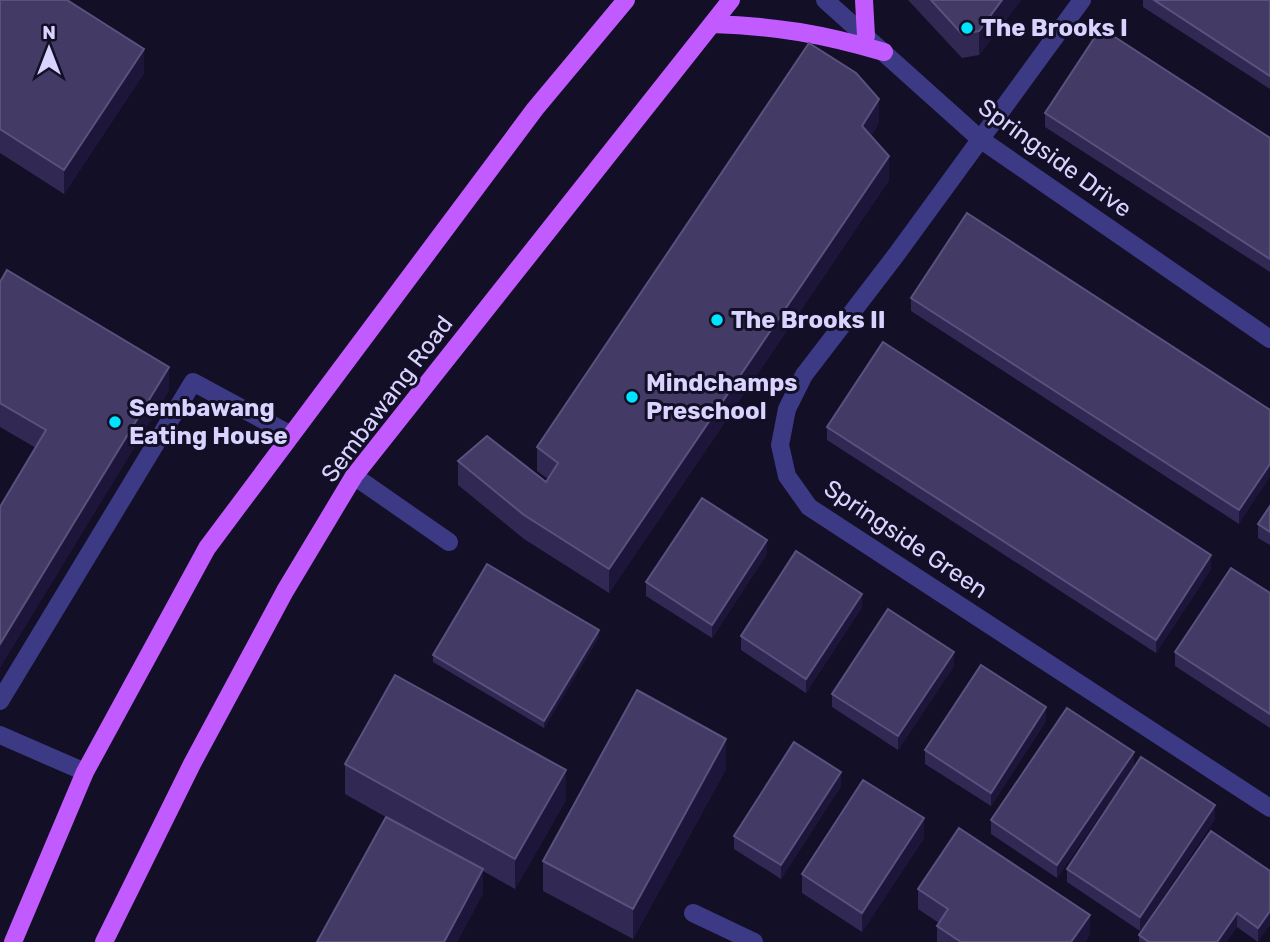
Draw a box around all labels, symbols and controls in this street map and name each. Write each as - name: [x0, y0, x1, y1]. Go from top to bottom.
- north arrow: [14, 14, 84, 84]
- place label: The Brooks I: [981, 14, 1128, 42]
- marker: The Brooks I: [959, 20, 975, 36]
- text: N: [42, 21, 56, 44]
- street label: Springside Drive: [973, 93, 1137, 223]
- place label: The Brooks II: [731, 306, 885, 334]
- street label: Sembawang Road: [315, 310, 459, 488]
- marker: The Brooks II: [709, 312, 725, 328]
- place label: Mindchamps Preschool: [646, 369, 798, 425]
- marker: Mindchamps Preschool: [624, 389, 640, 405]
- place label: Sembawang Eating House: [129, 394, 288, 450]
- marker: Sembawang Eating House: [107, 414, 123, 430]
- street label: Springside Green: [819, 474, 993, 604]

